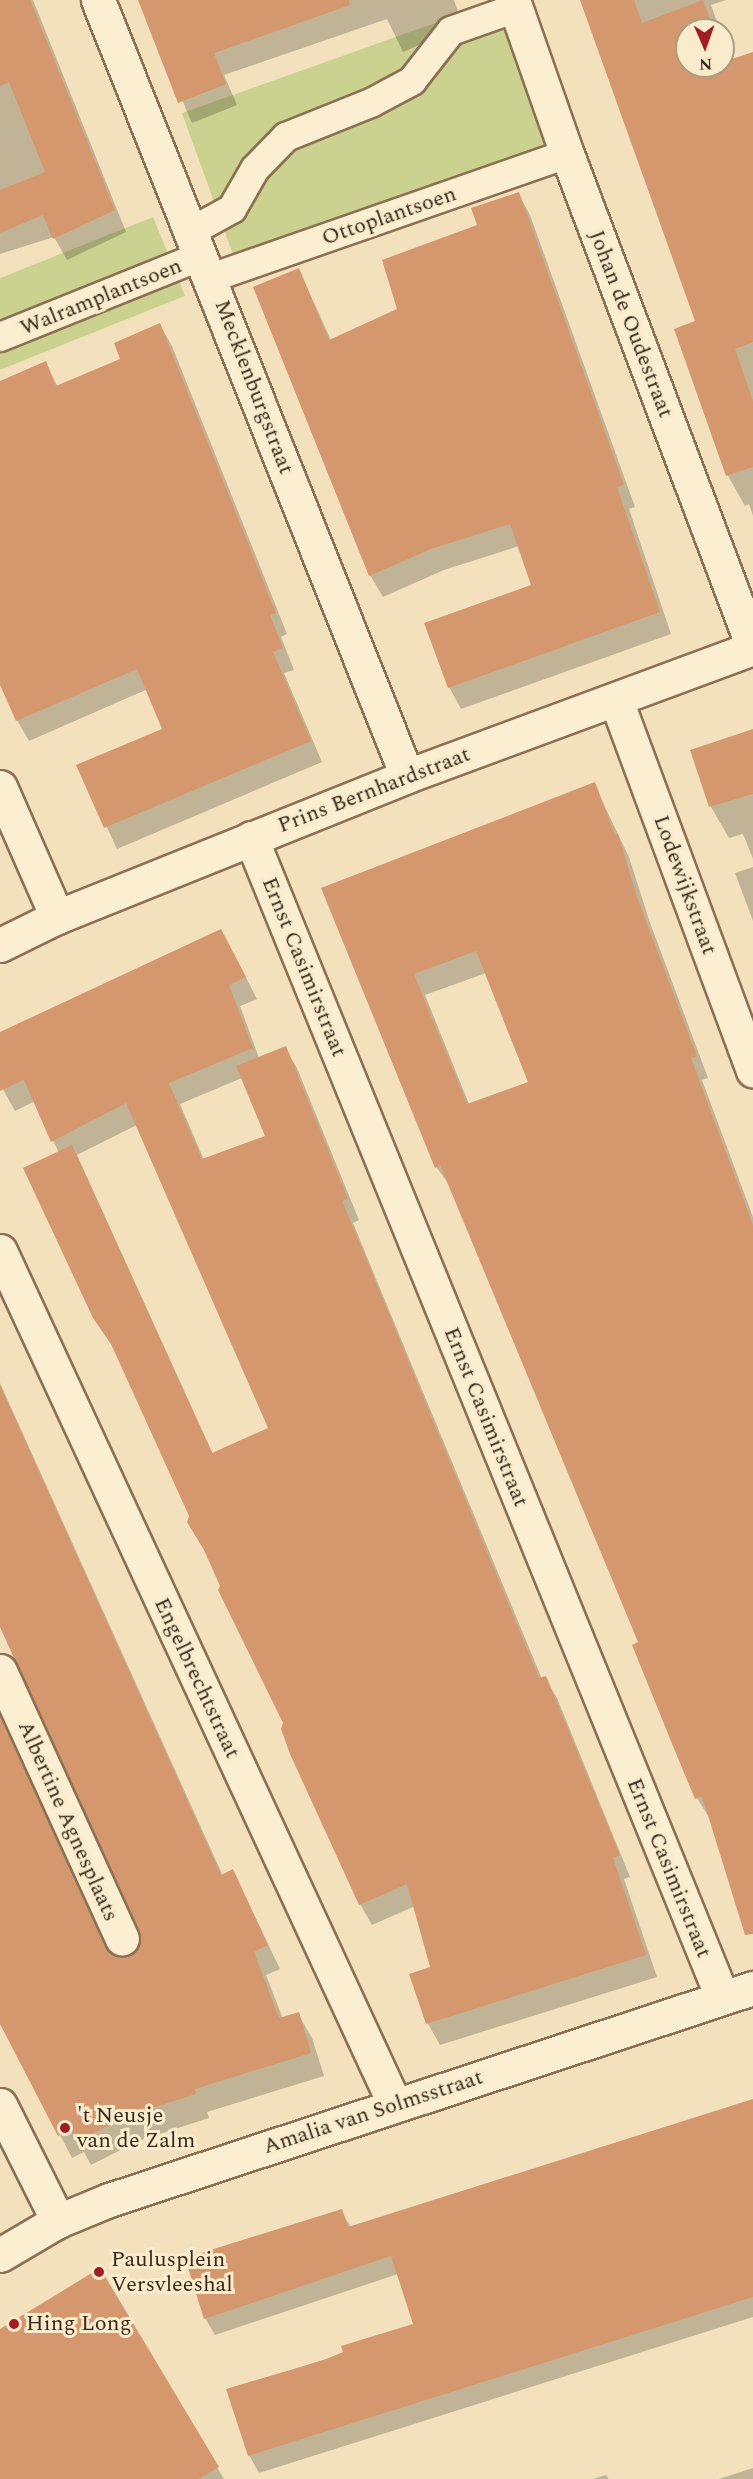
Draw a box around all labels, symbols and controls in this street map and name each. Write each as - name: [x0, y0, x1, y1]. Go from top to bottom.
- north arrow: [675, 18, 735, 78]
- text: N: [699, 52, 713, 76]
- street label: Ottoplantsoen: [318, 181, 460, 251]
- street label: Johan de Oudestraat: [583, 226, 679, 422]
- street label: Walramplantsoen: [16, 253, 186, 341]
- street label: Mecklenburgstraat: [209, 296, 299, 478]
- street label: Prins Bernhardstraat: [274, 741, 474, 839]
- street label: Lodewijkstraat: [648, 812, 722, 958]
- street label: Ernst Casimirstraat: [256, 873, 352, 1061]
- street label: Ernst Casimirstraat: [438, 1323, 534, 1511]
- street label: Engelbrechtstraat: [148, 1593, 246, 1763]
- street label: Albertine Agnesplaats: [12, 1717, 124, 1925]
- street label: Ernst Casimirstraat: [621, 1774, 717, 1962]
- street label: Amalia van Solmsstraat: [260, 2064, 486, 2160]
- place label: 't Neusje van de Zalm: [77, 2102, 195, 2154]
- marker: 't Neusje van de Zalm: [58, 2121, 72, 2135]
- place label: Paulusplein Versvleeshal: [111, 2246, 233, 2298]
- marker: Paulusplein Versvleeshal: [92, 2265, 106, 2279]
- place label: Hing Long: [26, 2311, 131, 2337]
- marker: Hing Long: [7, 2317, 21, 2331]

